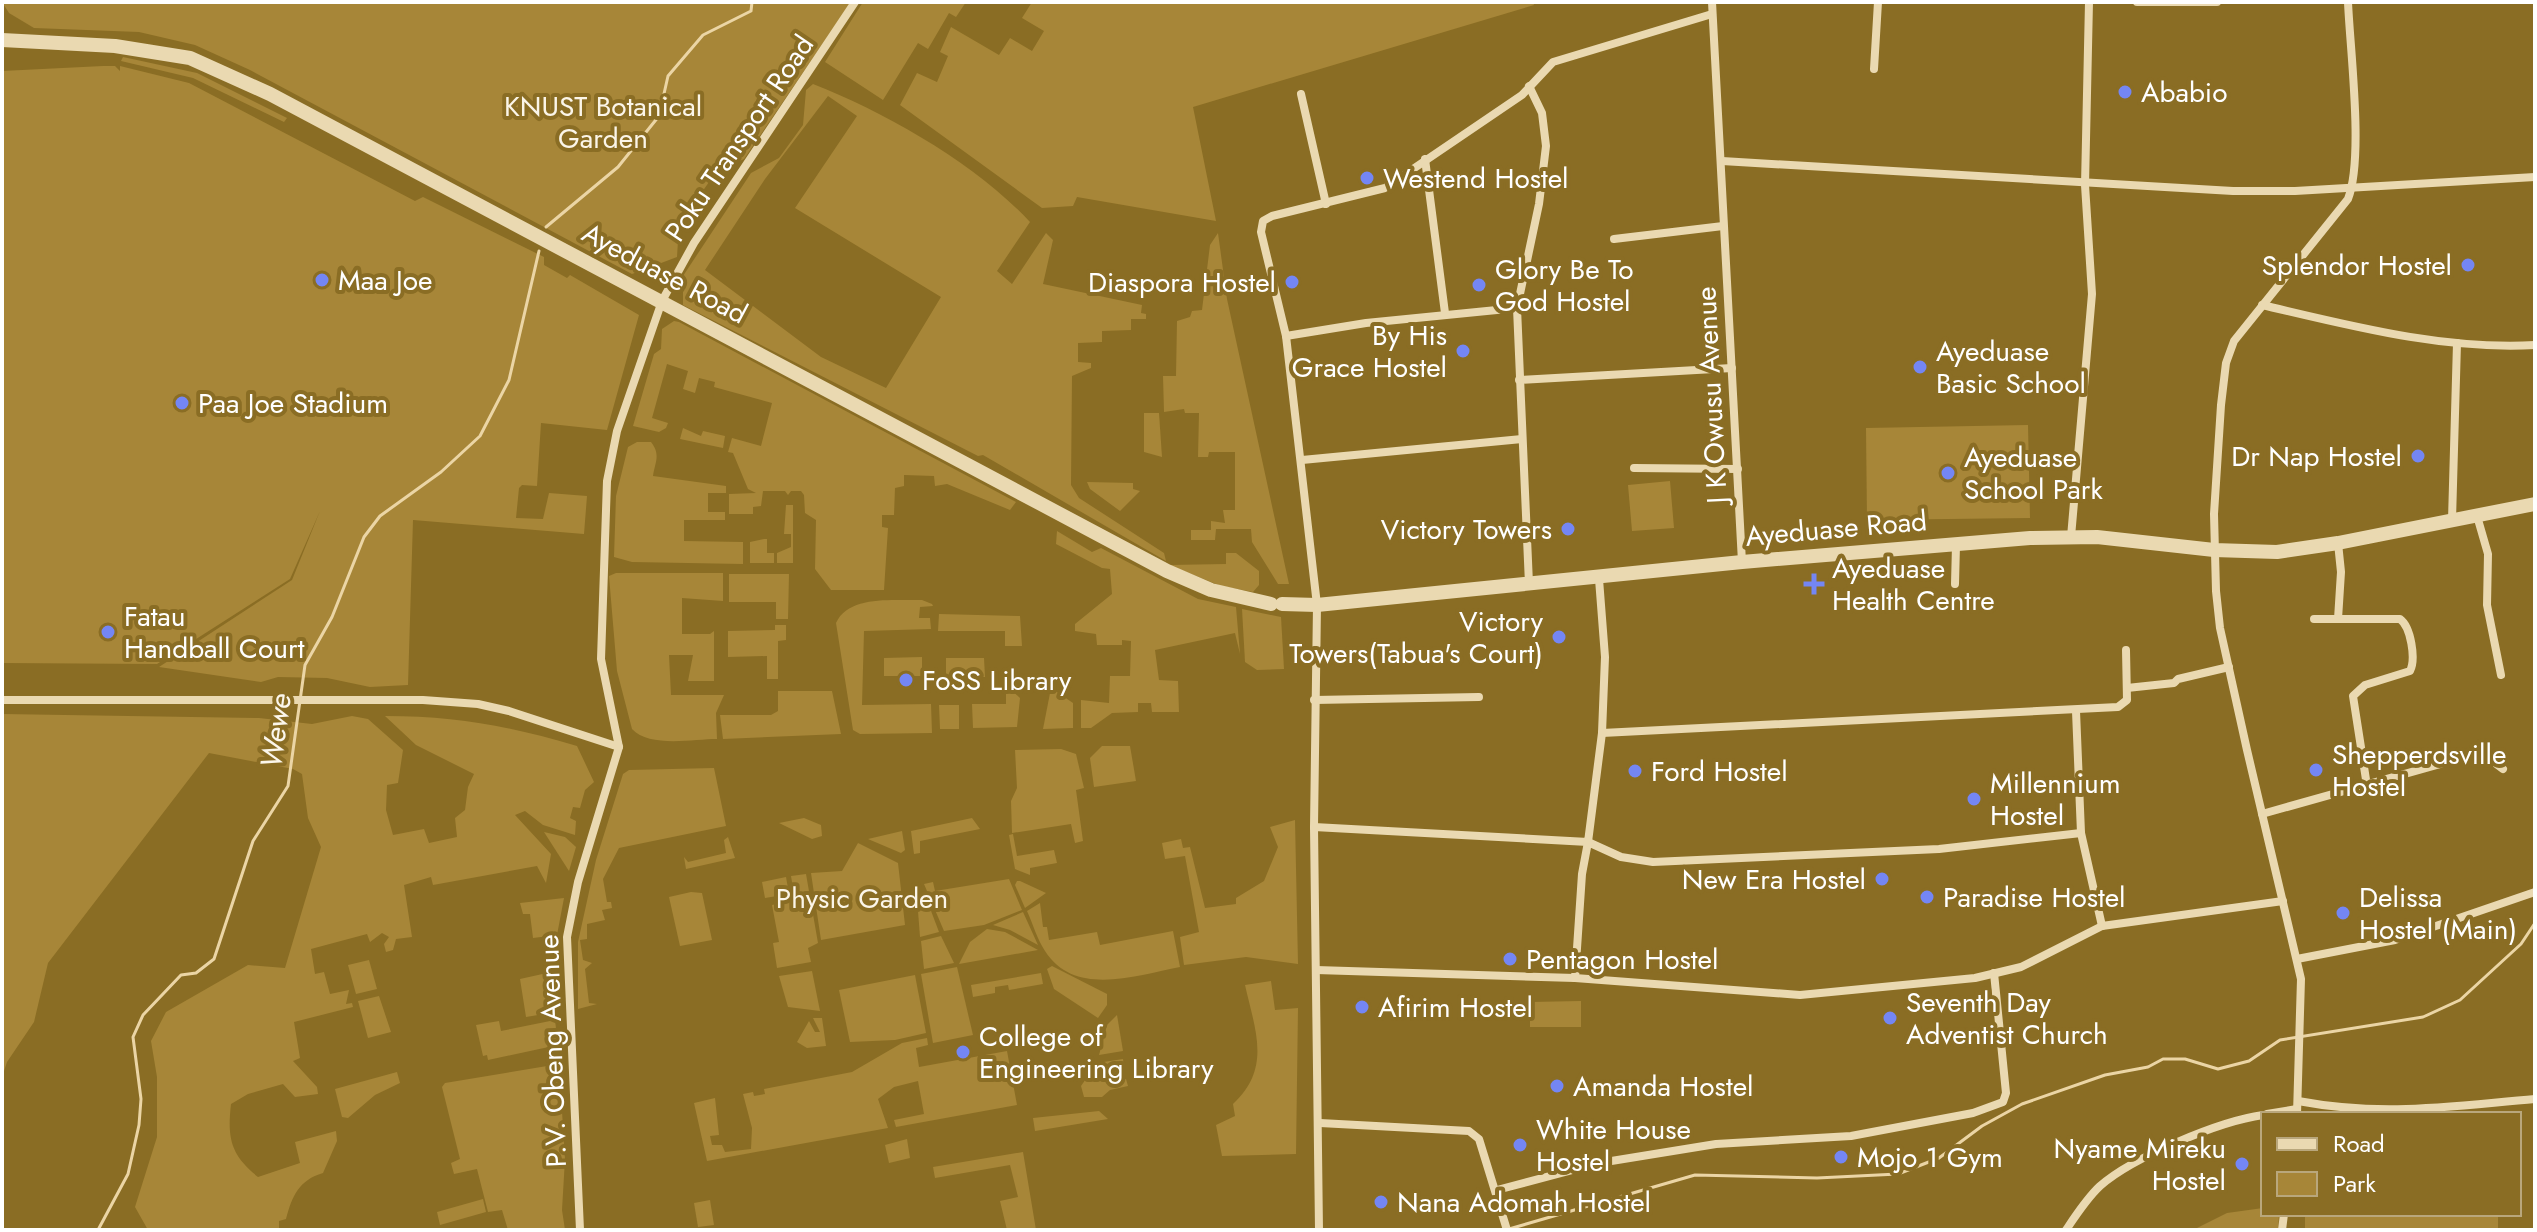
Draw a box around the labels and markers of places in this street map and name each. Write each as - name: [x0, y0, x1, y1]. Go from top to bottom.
- place label: Ababio: [2141, 72, 2227, 113]
- marker: Ababio: [2116, 83, 2134, 101]
- place label: Westend Hostel: [1383, 158, 1569, 199]
- marker: Westend Hostel: [1358, 169, 1376, 187]
- place label: Splendor Hostel: [2262, 245, 2452, 286]
- place label: Glory Be To God Hostel: [1495, 249, 1634, 322]
- marker: Splendor Hostel: [2459, 256, 2477, 274]
- place label: Maa Joe: [338, 260, 432, 301]
- place label: Diaspora Hostel: [1088, 262, 1276, 303]
- marker: Maa Joe: [313, 271, 331, 289]
- marker: Diaspora Hostel: [1283, 273, 1301, 291]
- marker: Glory Be To God Hostel: [1470, 276, 1488, 294]
- place label: By His Grace Hostel: [1292, 315, 1447, 388]
- place label: Ayeduase Basic School: [1936, 331, 2086, 404]
- marker: By His Grace Hostel: [1454, 342, 1472, 360]
- marker: Ayeduase Basic School: [1911, 358, 1929, 376]
- place label: Paa Joe Stadium: [198, 383, 388, 424]
- marker: Paa Joe Stadium: [173, 394, 191, 412]
- place label: Dr Nap Hostel: [2231, 436, 2402, 477]
- place label: Ayeduase School Park: [1964, 437, 2103, 510]
- marker: Dr Nap Hostel: [2409, 447, 2427, 465]
- marker: Ayeduase School Park: [1939, 464, 1957, 482]
- place label: Victory Towers: [1381, 509, 1552, 550]
- marker: Victory Towers: [1559, 520, 1577, 538]
- place label: Ayeduase Health Centre: [1832, 548, 1995, 621]
- marker: Ayeduase Health Centre: [1803, 573, 1825, 595]
- place label: Fatau Handball Court: [124, 596, 305, 669]
- place label: Victory Towers(Tabua's Court): [1289, 601, 1544, 674]
- marker: Fatau Handball Court: [99, 623, 117, 641]
- marker: Victory Towers(Tabua's Court): [1550, 628, 1568, 646]
- place label: FoSS Library: [922, 660, 1072, 701]
- marker: FoSS Library: [897, 671, 915, 689]
- place label: Shepperdsville Hostel: [2332, 734, 2506, 807]
- place label: Ford Hostel: [1651, 751, 1788, 792]
- marker: Shepperdsville Hostel: [2307, 761, 2325, 779]
- marker: Ford Hostel: [1626, 762, 1644, 780]
- place label: Millennium Hostel: [1990, 763, 2120, 836]
- marker: Millennium Hostel: [1965, 790, 1983, 808]
- place label: New Era Hostel: [1682, 859, 1866, 900]
- marker: New Era Hostel: [1873, 870, 1891, 888]
- place label: Paradise Hostel: [1943, 877, 2126, 918]
- place label: Delissa Hostel (Main): [2359, 877, 2517, 950]
- marker: Paradise Hostel: [1918, 888, 1936, 906]
- marker: Delissa Hostel (Main): [2334, 904, 2352, 922]
- place label: Pentagon Hostel: [1526, 939, 1718, 980]
- marker: Pentagon Hostel: [1501, 950, 1519, 968]
- place label: Seventh Day Adventist Church: [1906, 982, 2108, 1055]
- place label: Afirim Hostel: [1378, 987, 1533, 1028]
- marker: Afirim Hostel: [1353, 998, 1371, 1016]
- marker: Seventh Day Adventist Church: [1881, 1009, 1899, 1027]
- place label: College of Engineering Library: [979, 1016, 1214, 1089]
- marker: College of Engineering Library: [954, 1043, 972, 1061]
- place label: Amanda Hostel: [1573, 1066, 1754, 1107]
- marker: Amanda Hostel: [1548, 1077, 1566, 1095]
- place label: White House Hostel: [1536, 1109, 1691, 1182]
- place label: Nyame Mireku Hostel: [2054, 1128, 2226, 1201]
- marker: White House Hostel: [1511, 1136, 1529, 1154]
- place label: Mojo 1 Gym: [1857, 1137, 2003, 1178]
- marker: Mojo 1 Gym: [1832, 1148, 1850, 1166]
- marker: Nyame Mireku Hostel: [2233, 1155, 2251, 1173]
- place label: Nana Adomah Hostel: [1397, 1182, 1651, 1223]
- marker: Nana Adomah Hostel: [1372, 1193, 1390, 1211]

